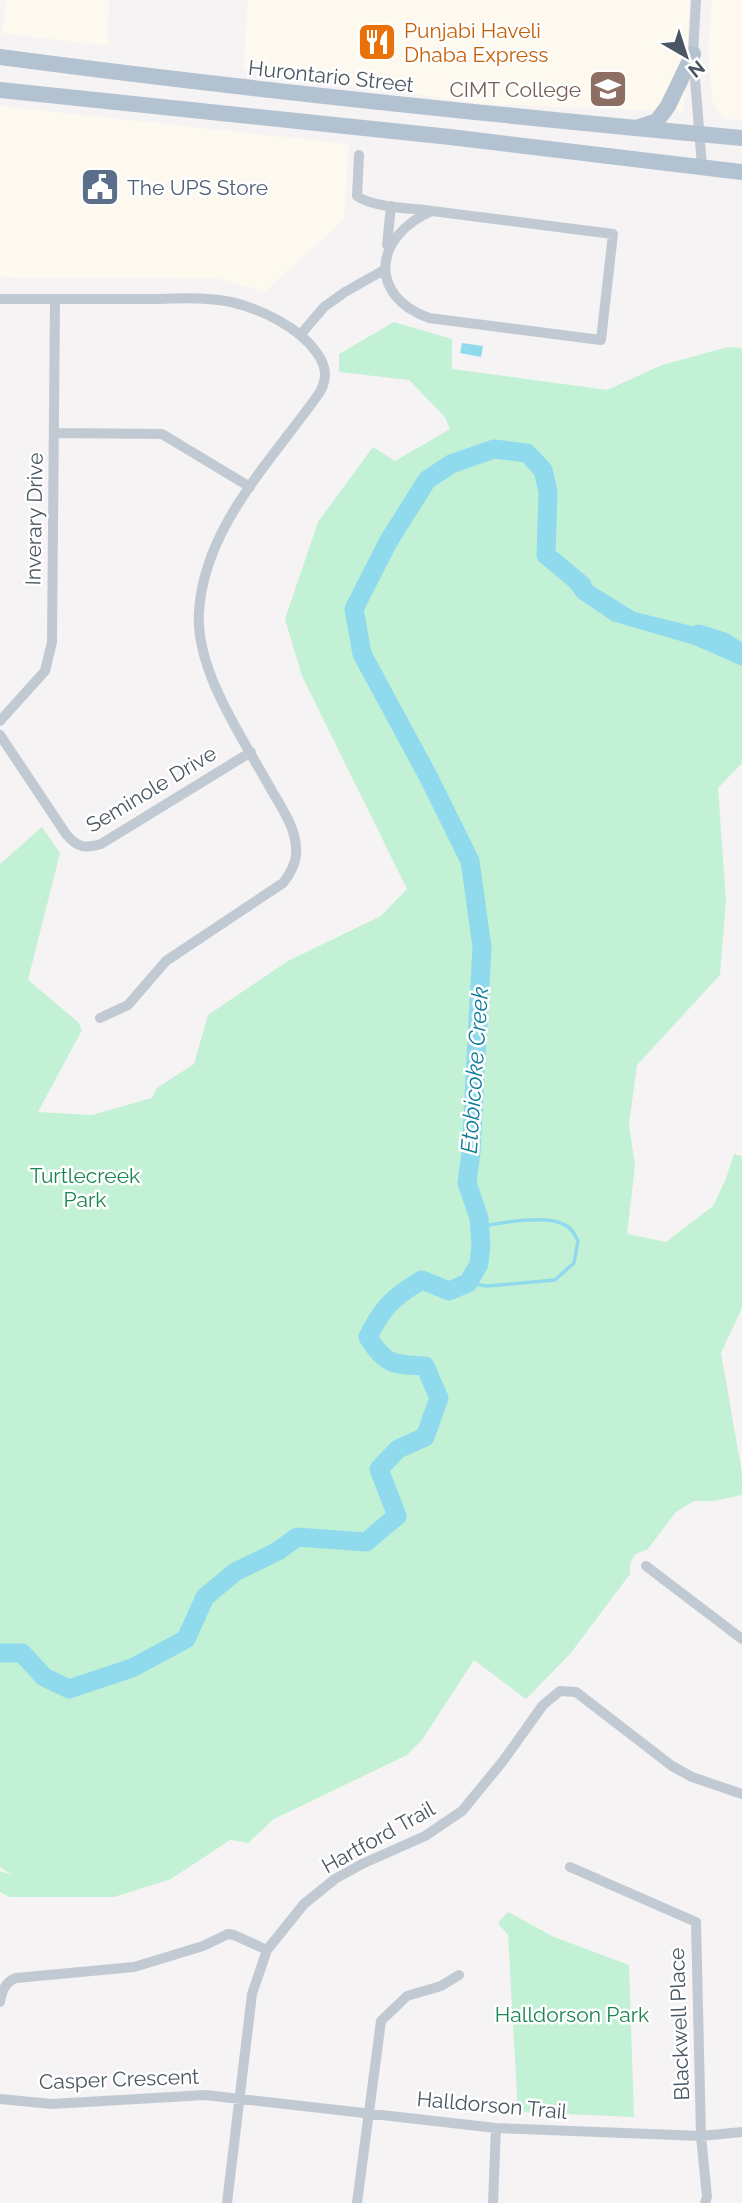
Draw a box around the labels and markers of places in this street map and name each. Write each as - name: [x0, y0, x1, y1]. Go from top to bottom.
- place label: Punjabi Haveli Dhaba Express: [404, 18, 548, 67]
- restaurant icon: Punjabi Haveli Dhaba Express: [356, 21, 398, 63]
- school or university icon: CIMT College: [587, 68, 629, 110]
- place label: CIMT College: [449, 77, 581, 102]
- public building icon: The UPS Store: [79, 166, 121, 208]
- place label: The UPS Store: [127, 175, 268, 200]

